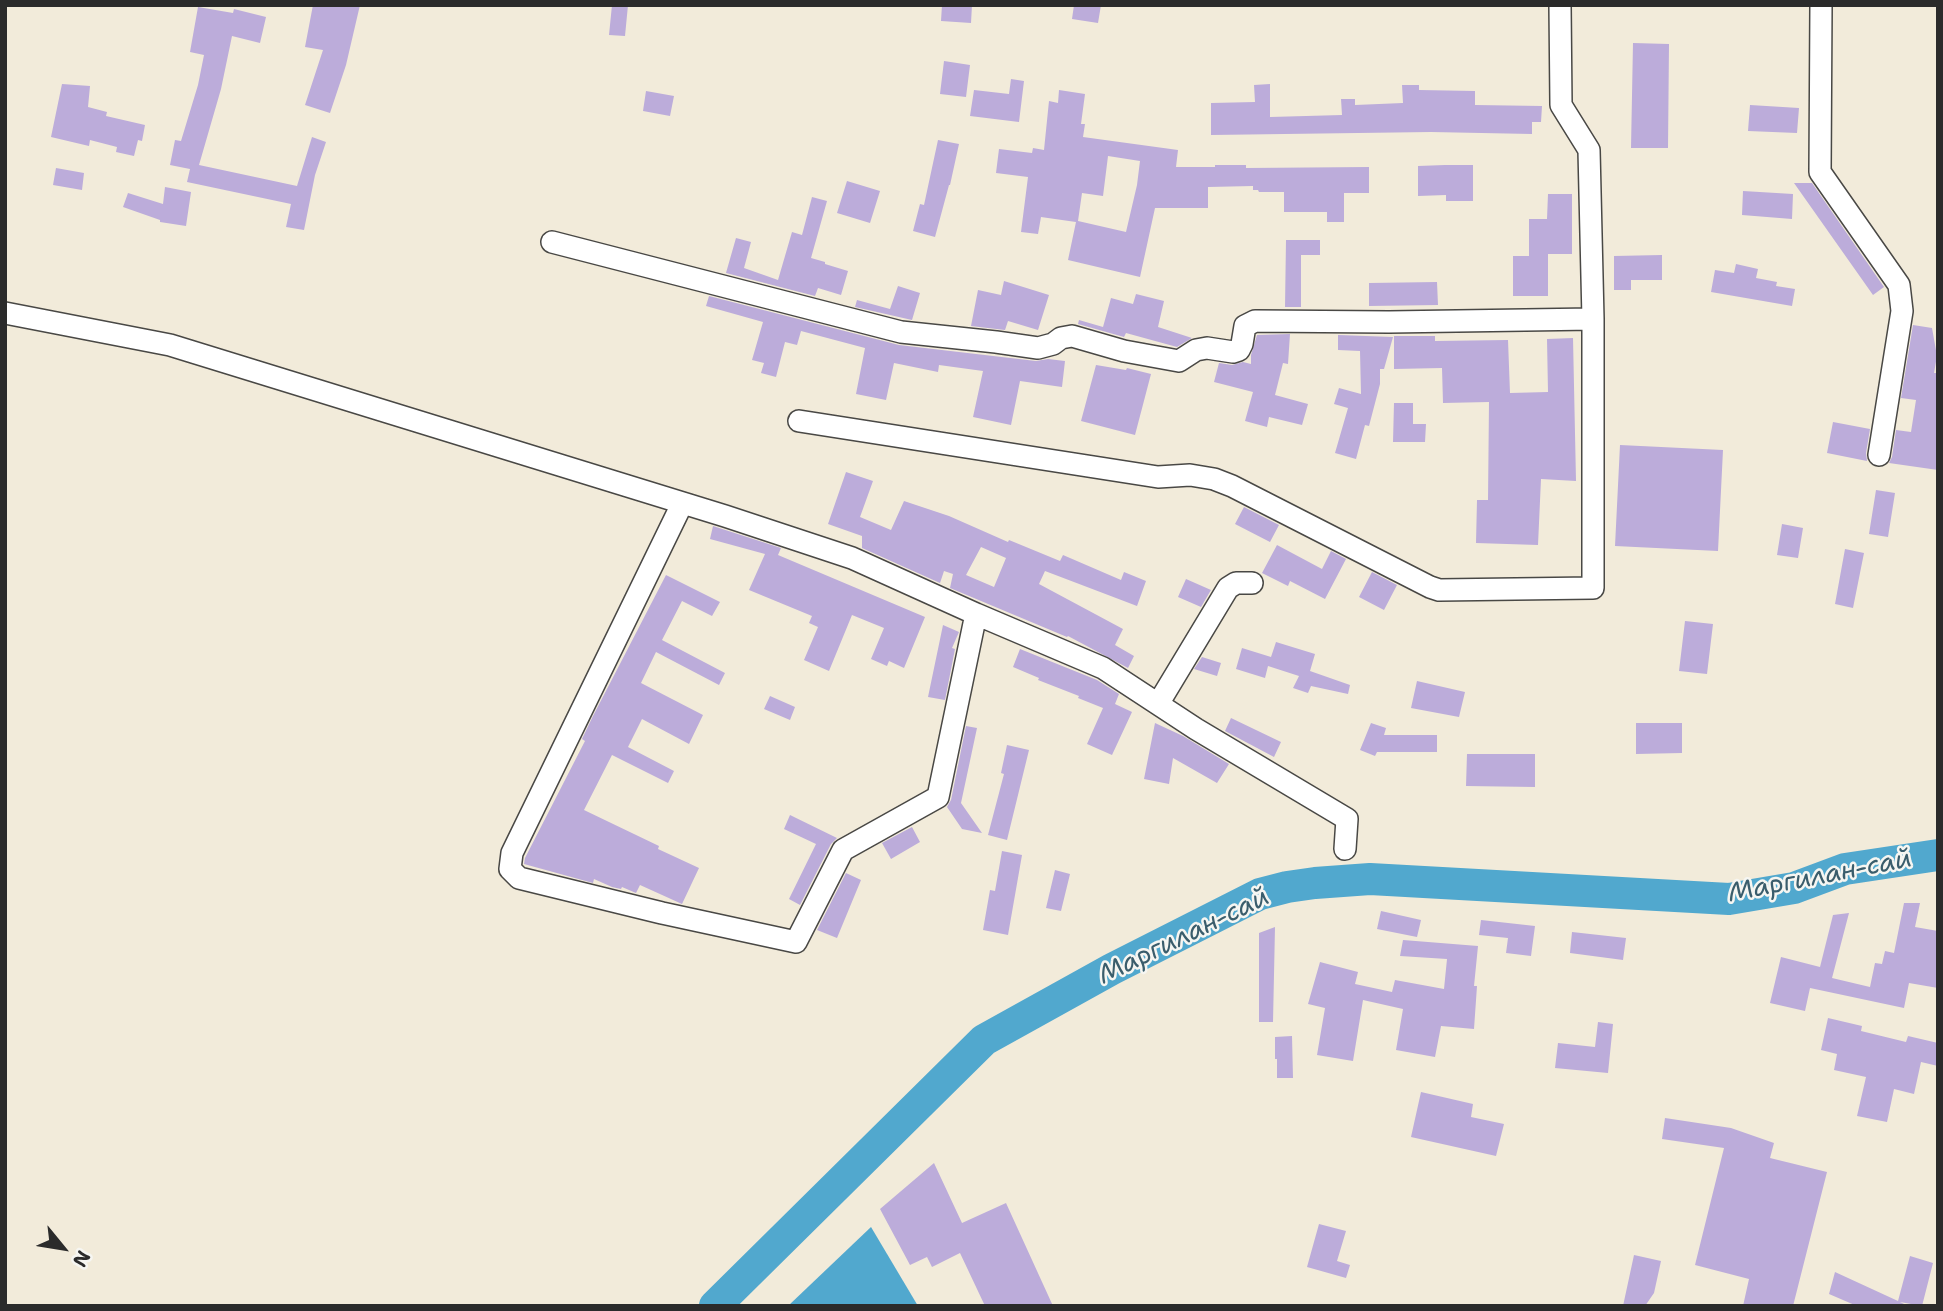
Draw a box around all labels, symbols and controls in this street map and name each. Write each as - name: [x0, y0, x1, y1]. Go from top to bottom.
- water label: Маргилан-сай: [1725, 844, 1915, 910]
- water label: Маргилан-сай: [1093, 882, 1275, 992]
- north arrow: [28, 1213, 98, 1283]
- text: N: [67, 1246, 96, 1272]

